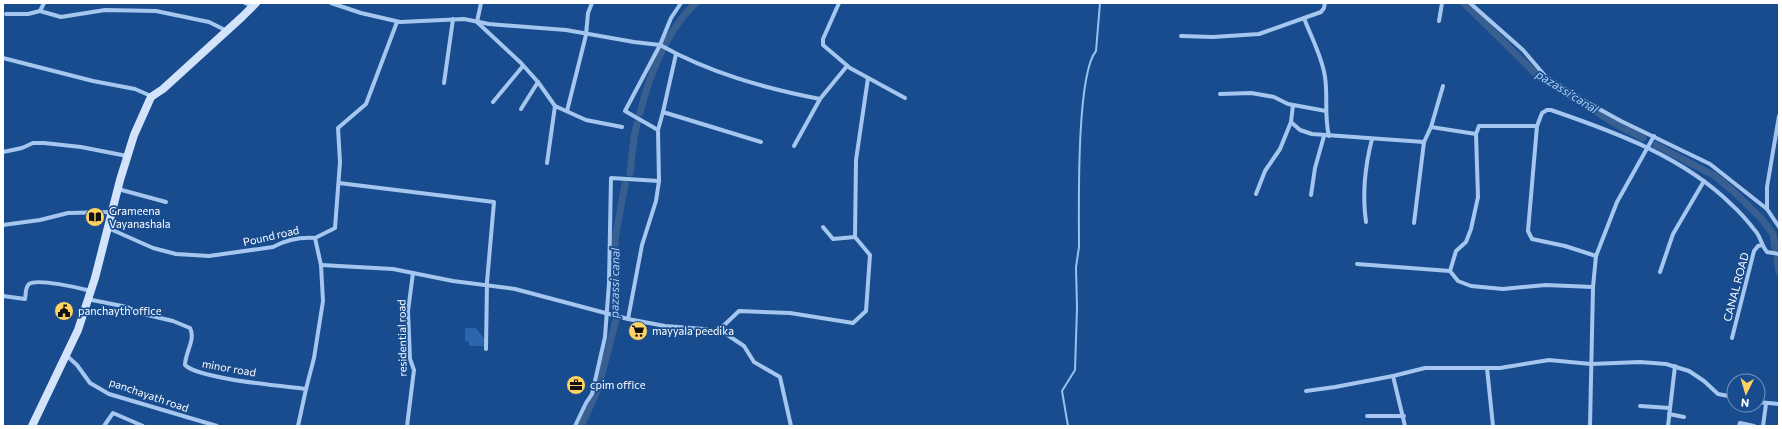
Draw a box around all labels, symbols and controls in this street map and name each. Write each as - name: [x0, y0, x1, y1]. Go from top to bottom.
- water label: pazassi canal: [1533, 66, 1602, 116]
- place label: Grameena Vayanashala: [109, 204, 171, 230]
- library icon: Grameena Vayanashala: [84, 206, 106, 228]
- street label: Pound road: [242, 223, 300, 248]
- water label: pazassi canal: [606, 247, 622, 319]
- street label: CANAL ROAD: [1720, 251, 1751, 323]
- street label: residential road: [394, 299, 409, 377]
- public building icon: panchayth office: [53, 300, 75, 322]
- place label: panchayth office: [78, 304, 162, 317]
- supermarket icon: mayyala peedika: [627, 320, 649, 342]
- place label: mayyala peedika: [652, 324, 734, 337]
- street label: minor road: [201, 356, 257, 379]
- north arrow: [1726, 373, 1766, 413]
- office icon: cpim office: [565, 374, 587, 396]
- street label: panchayath road: [108, 375, 191, 414]
- place label: cpim office: [590, 378, 646, 391]
- text: N: [1740, 397, 1750, 410]

